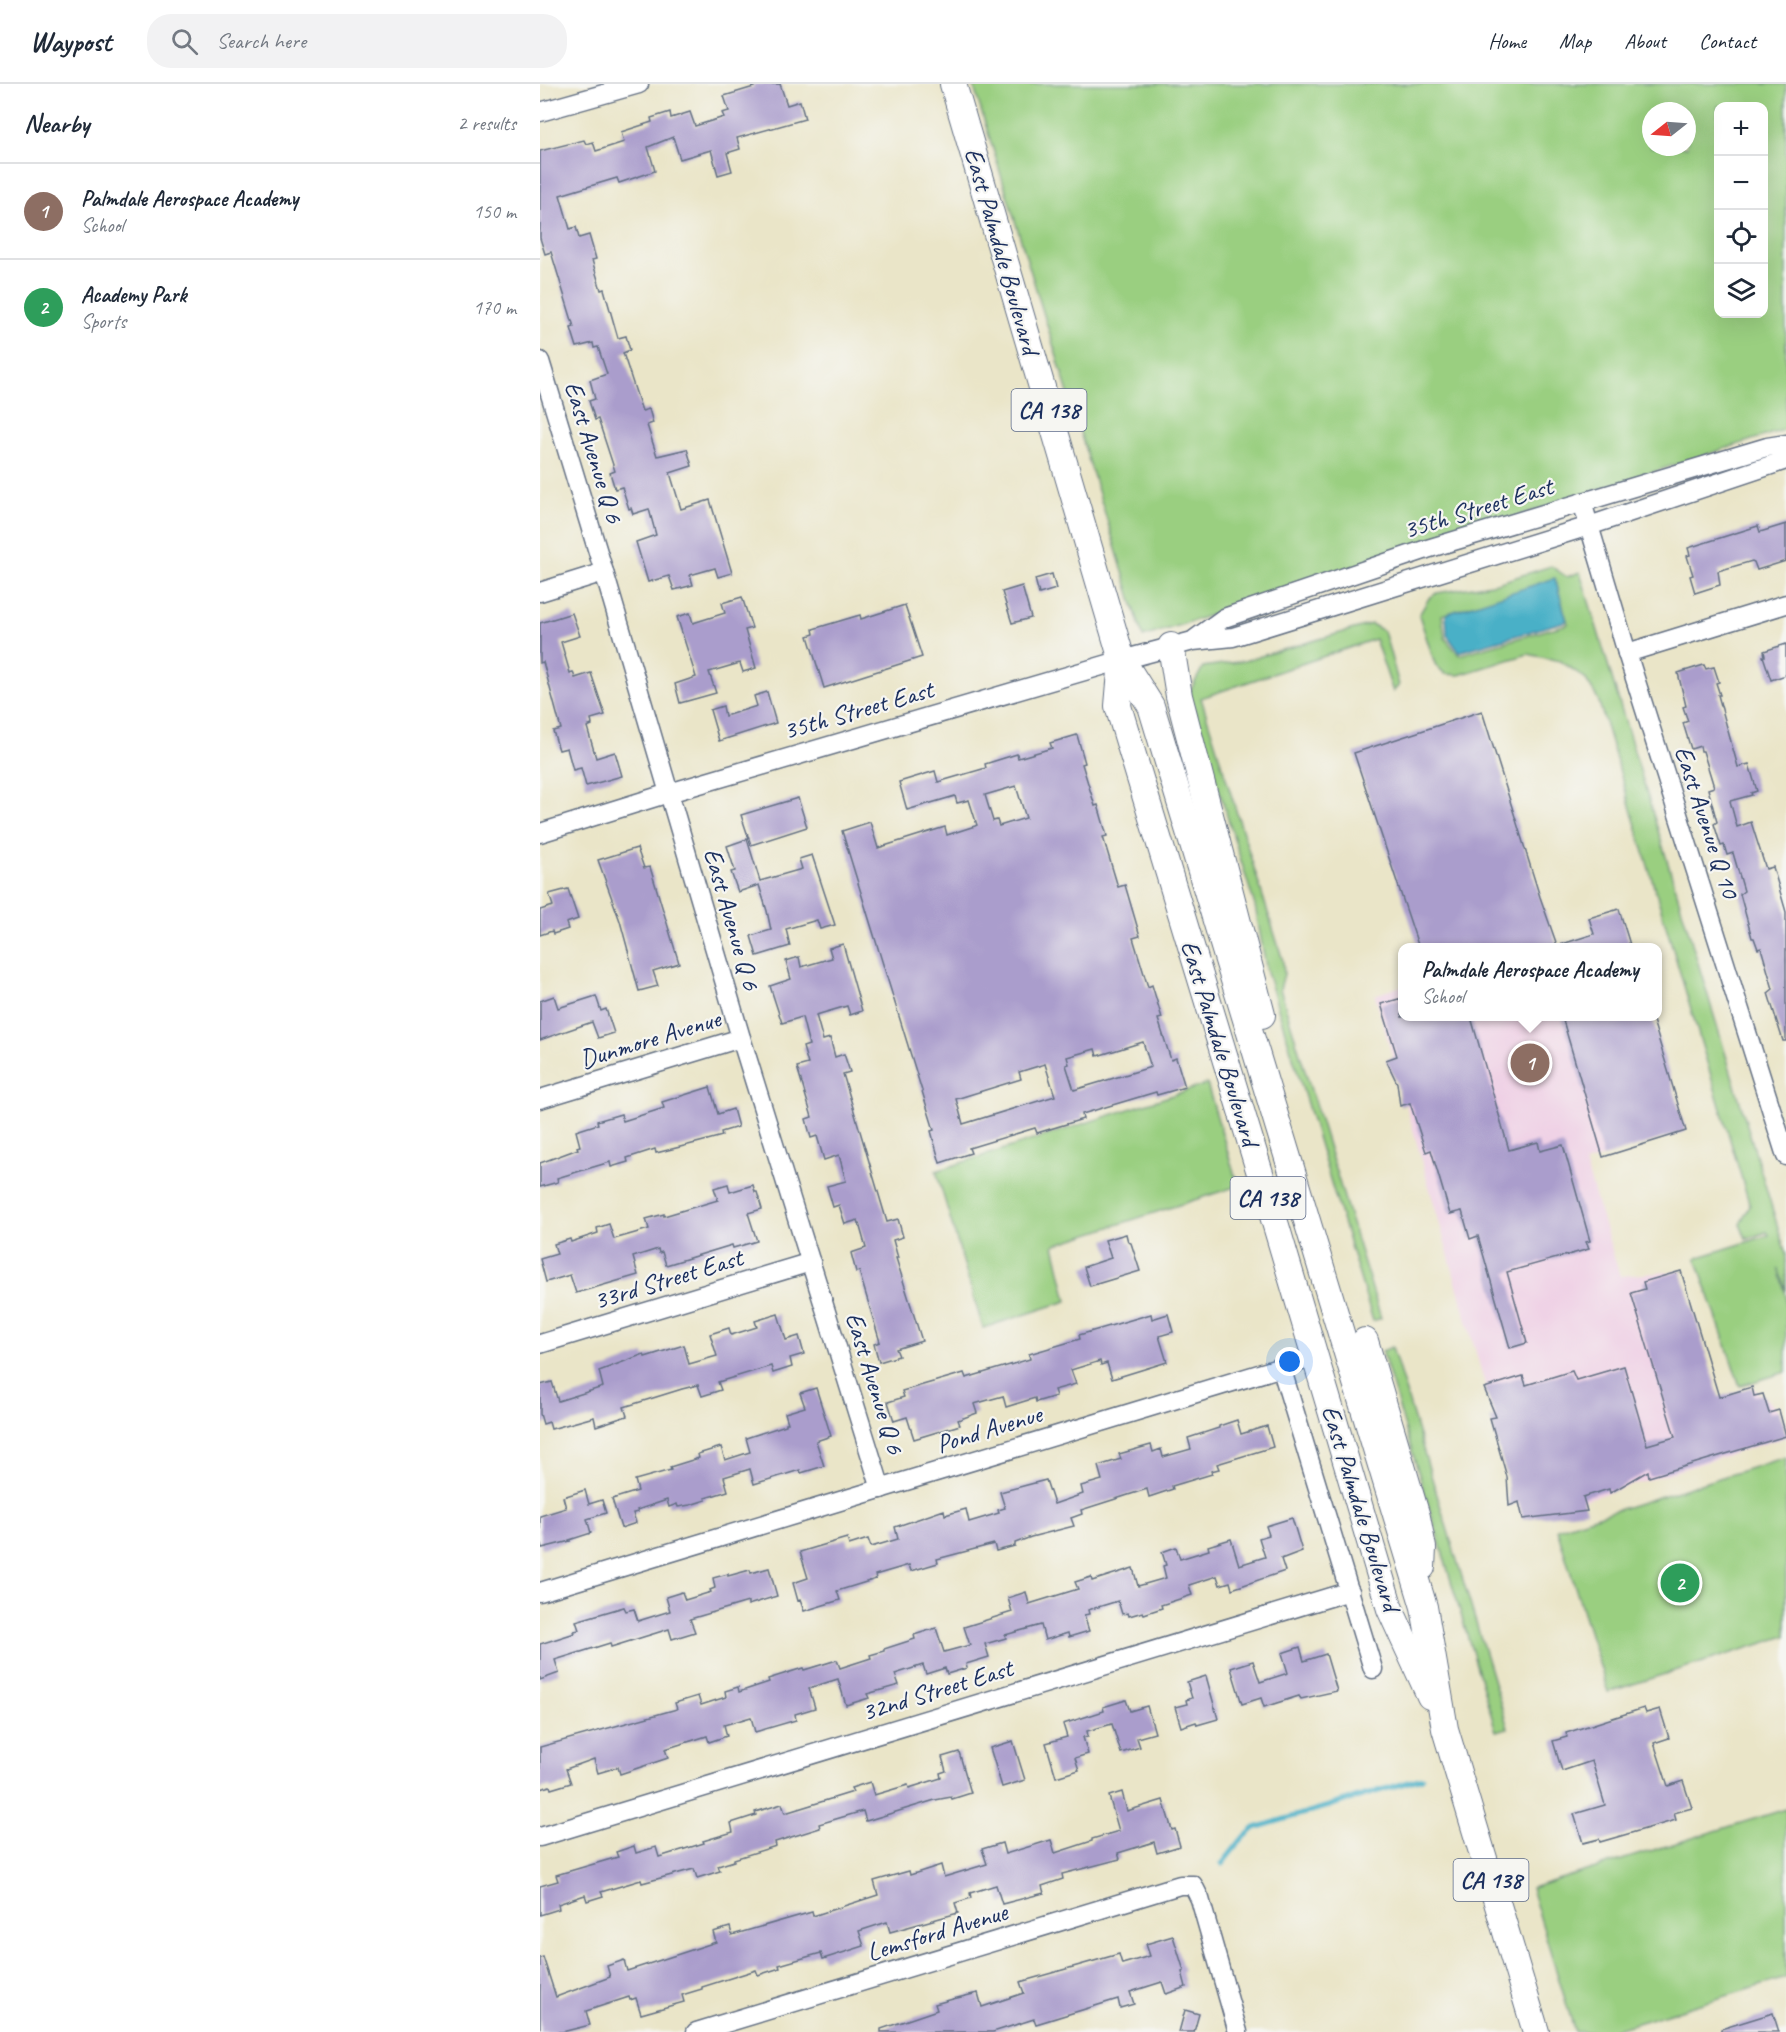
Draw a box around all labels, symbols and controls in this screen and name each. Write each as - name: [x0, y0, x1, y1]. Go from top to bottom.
- search box: [147, 14, 567, 68]
- text: Waypost: [30, 24, 111, 59]
- icon: search: [168, 25, 201, 58]
- text: Search here: [216, 27, 306, 55]
- text: Home: [1488, 28, 1526, 54]
- text: Map: [1559, 28, 1591, 54]
- text: About: [1624, 28, 1666, 54]
- text: Contact: [1699, 28, 1756, 54]
- north arrow: [1642, 102, 1696, 156]
- map controls: [1714, 102, 1768, 318]
- button: +: [1714, 102, 1768, 156]
- text: Nearby: [24, 107, 89, 140]
- text: 2 results: [457, 111, 516, 136]
- street label: East Palmdale Boulevard: [957, 144, 1048, 361]
- button: −: [1714, 156, 1768, 210]
- text: Palmdale Aerospace Academy: [81, 185, 298, 213]
- text: 1: [39, 199, 48, 224]
- text: 150 m: [473, 199, 516, 224]
- button: locate: [1714, 210, 1768, 264]
- text: School: [81, 213, 124, 238]
- button: layers: [1714, 264, 1768, 318]
- text: Academy Park: [81, 281, 186, 309]
- text: 2: [39, 295, 48, 320]
- text: 170 m: [473, 295, 516, 320]
- text: Sports: [81, 309, 126, 334]
- street label: East Avenue Q 6: [557, 377, 632, 528]
- road number: CA 138: [1012, 389, 1086, 431]
- street label: 35th Street East: [1399, 469, 1559, 546]
- street label: 35th Street East: [779, 672, 939, 747]
- street label: East Avenue Q 10: [1667, 742, 1748, 904]
- street label: East Avenue Q 6: [696, 844, 768, 995]
- street label: East Palmdale Boulevard: [1173, 936, 1268, 1153]
- popup: [1398, 943, 1662, 1021]
- text: Palmdale Aerospace Academy: [1421, 956, 1639, 984]
- text: School: [1421, 984, 1464, 1009]
- street label: Dunmore Avenue: [576, 1002, 726, 1076]
- pin: 1: [1510, 1040, 1550, 1086]
- road number: CA 138: [1230, 1177, 1306, 1219]
- street label: 33rd Street East: [590, 1240, 749, 1317]
- street label: East Avenue Q 6: [838, 1308, 913, 1459]
- your location: [1275, 1347, 1304, 1376]
- street label: Pond Avenue: [932, 1397, 1048, 1461]
- street label: East Palmdale Boulevard: [1314, 1401, 1409, 1618]
- pin: 2: [1660, 1560, 1700, 1606]
- street label: 32nd Street East: [858, 1651, 1019, 1729]
- road number: CA 138: [1454, 1859, 1528, 1901]
- street label: Lemsford Avenue: [863, 1895, 1013, 1969]

